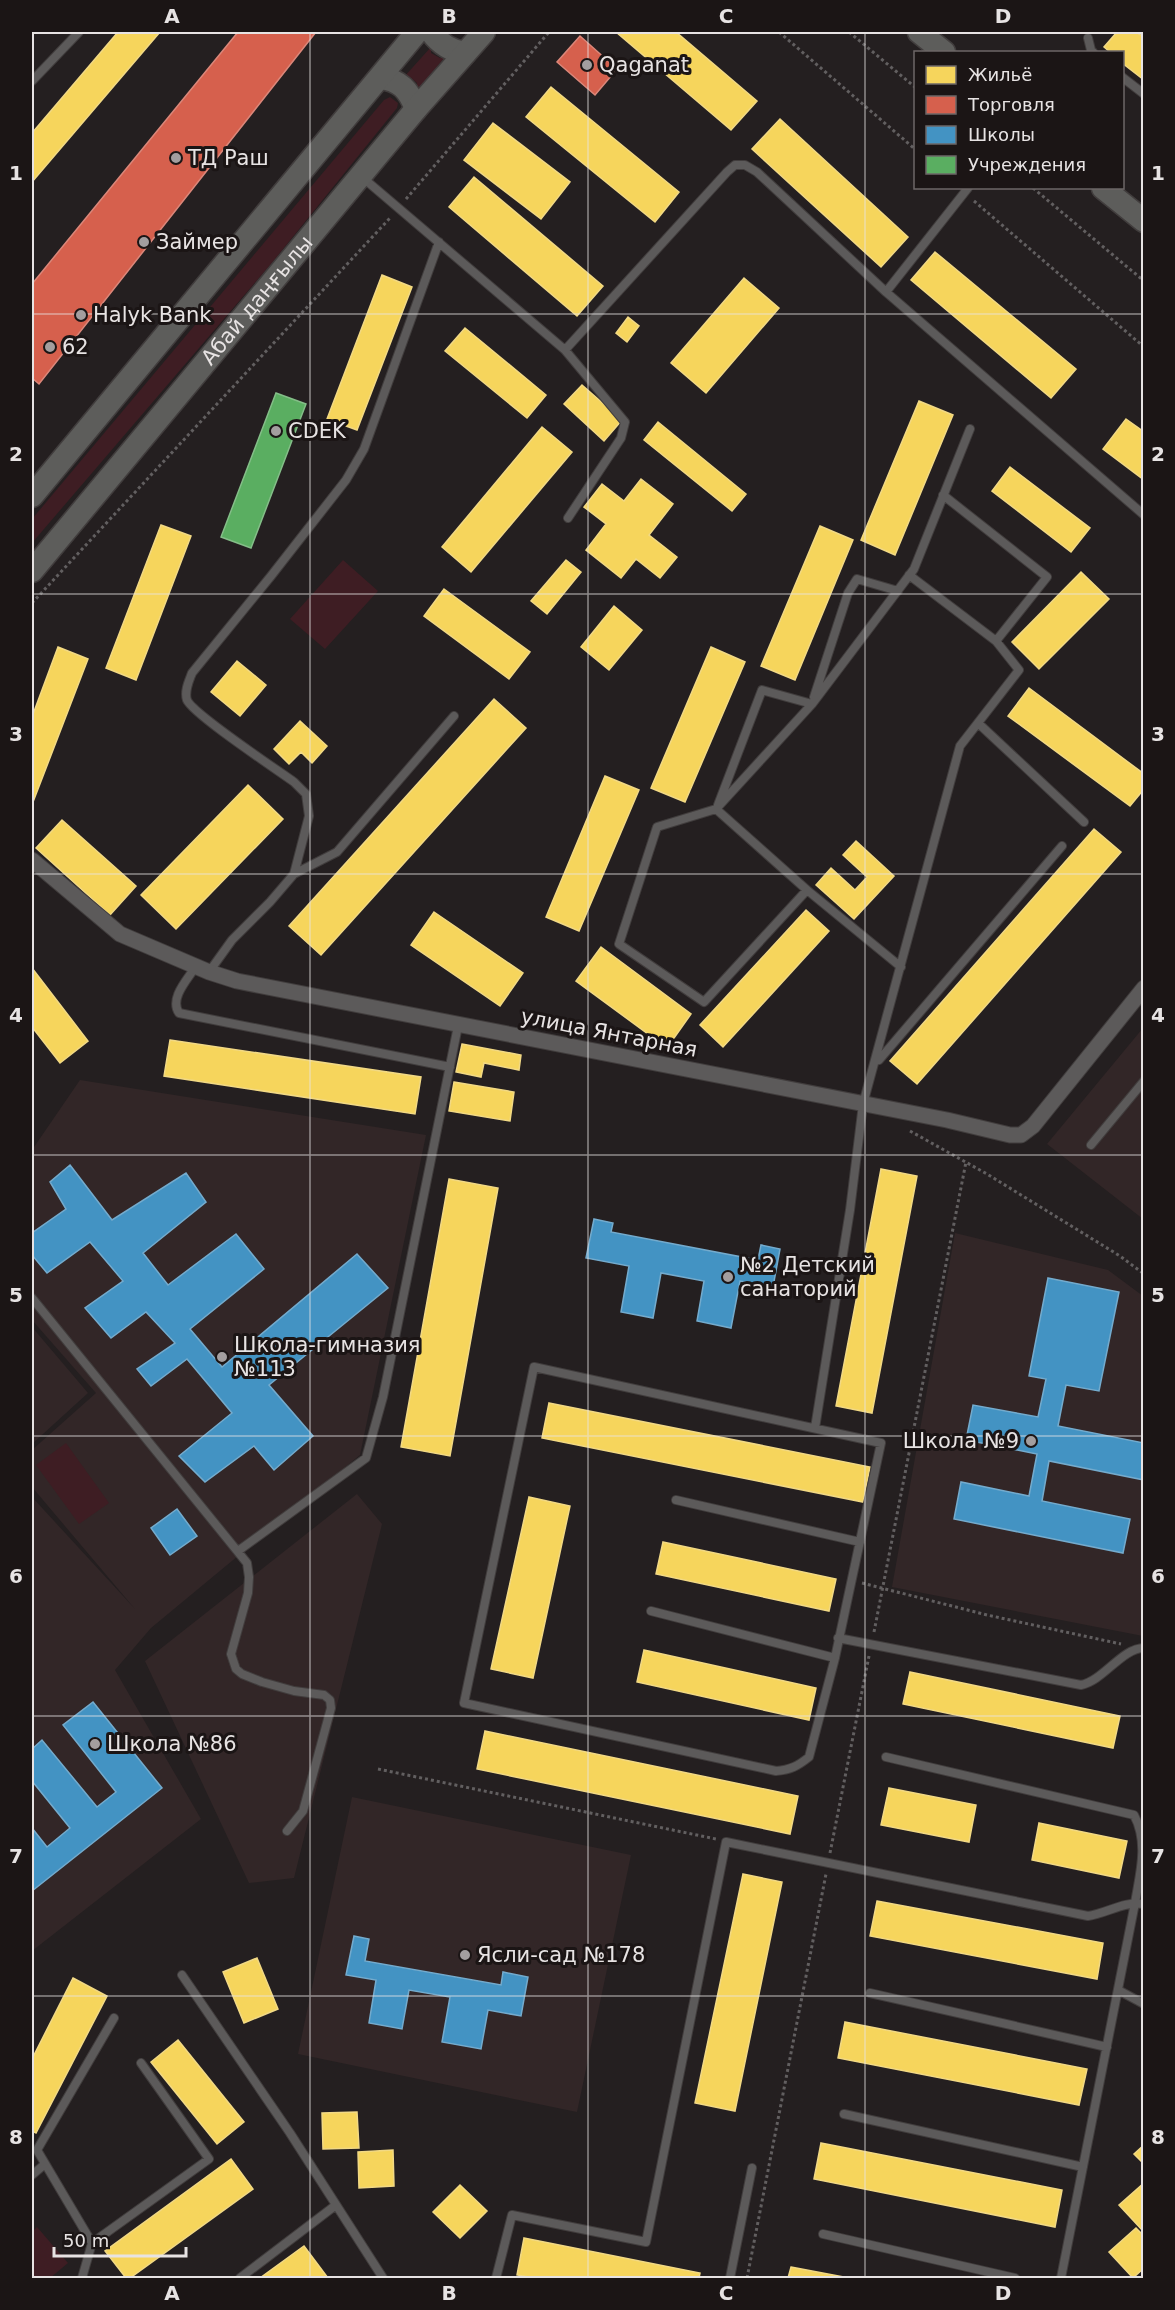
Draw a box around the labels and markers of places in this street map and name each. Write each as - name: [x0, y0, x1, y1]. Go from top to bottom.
- place label: Qaganat: [599, 53, 689, 77]
- marker: Qaganat: [580, 58, 594, 72]
- place label: ТД Раш: [187, 146, 269, 170]
- marker: ТД Раш: [169, 151, 183, 165]
- place label: Займер: [156, 230, 238, 254]
- marker: Займер: [137, 235, 151, 249]
- place label: Halyk Bank: [93, 303, 212, 327]
- marker: Halyk Bank: [74, 308, 88, 322]
- place label: 62: [62, 335, 89, 359]
- marker: 62: [43, 340, 57, 354]
- place label: CDEK: [288, 419, 347, 443]
- marker: CDEK: [269, 424, 283, 438]
- place label: №2 Детский санаторий: [740, 1253, 875, 1301]
- marker: №2 Детский санаторий: [721, 1270, 735, 1284]
- place label: Школа-гимназия №113: [234, 1333, 420, 1381]
- marker: Школа-гимназия №113: [215, 1350, 229, 1364]
- place label: Школа №9: [903, 1429, 1019, 1453]
- marker: Школа №9: [1024, 1434, 1038, 1448]
- place label: Школа №86: [107, 1732, 237, 1756]
- marker: Школа №86: [88, 1737, 102, 1751]
- place label: Ясли-сад №178: [477, 1943, 645, 1967]
- marker: Ясли-сад №178: [458, 1948, 472, 1962]

